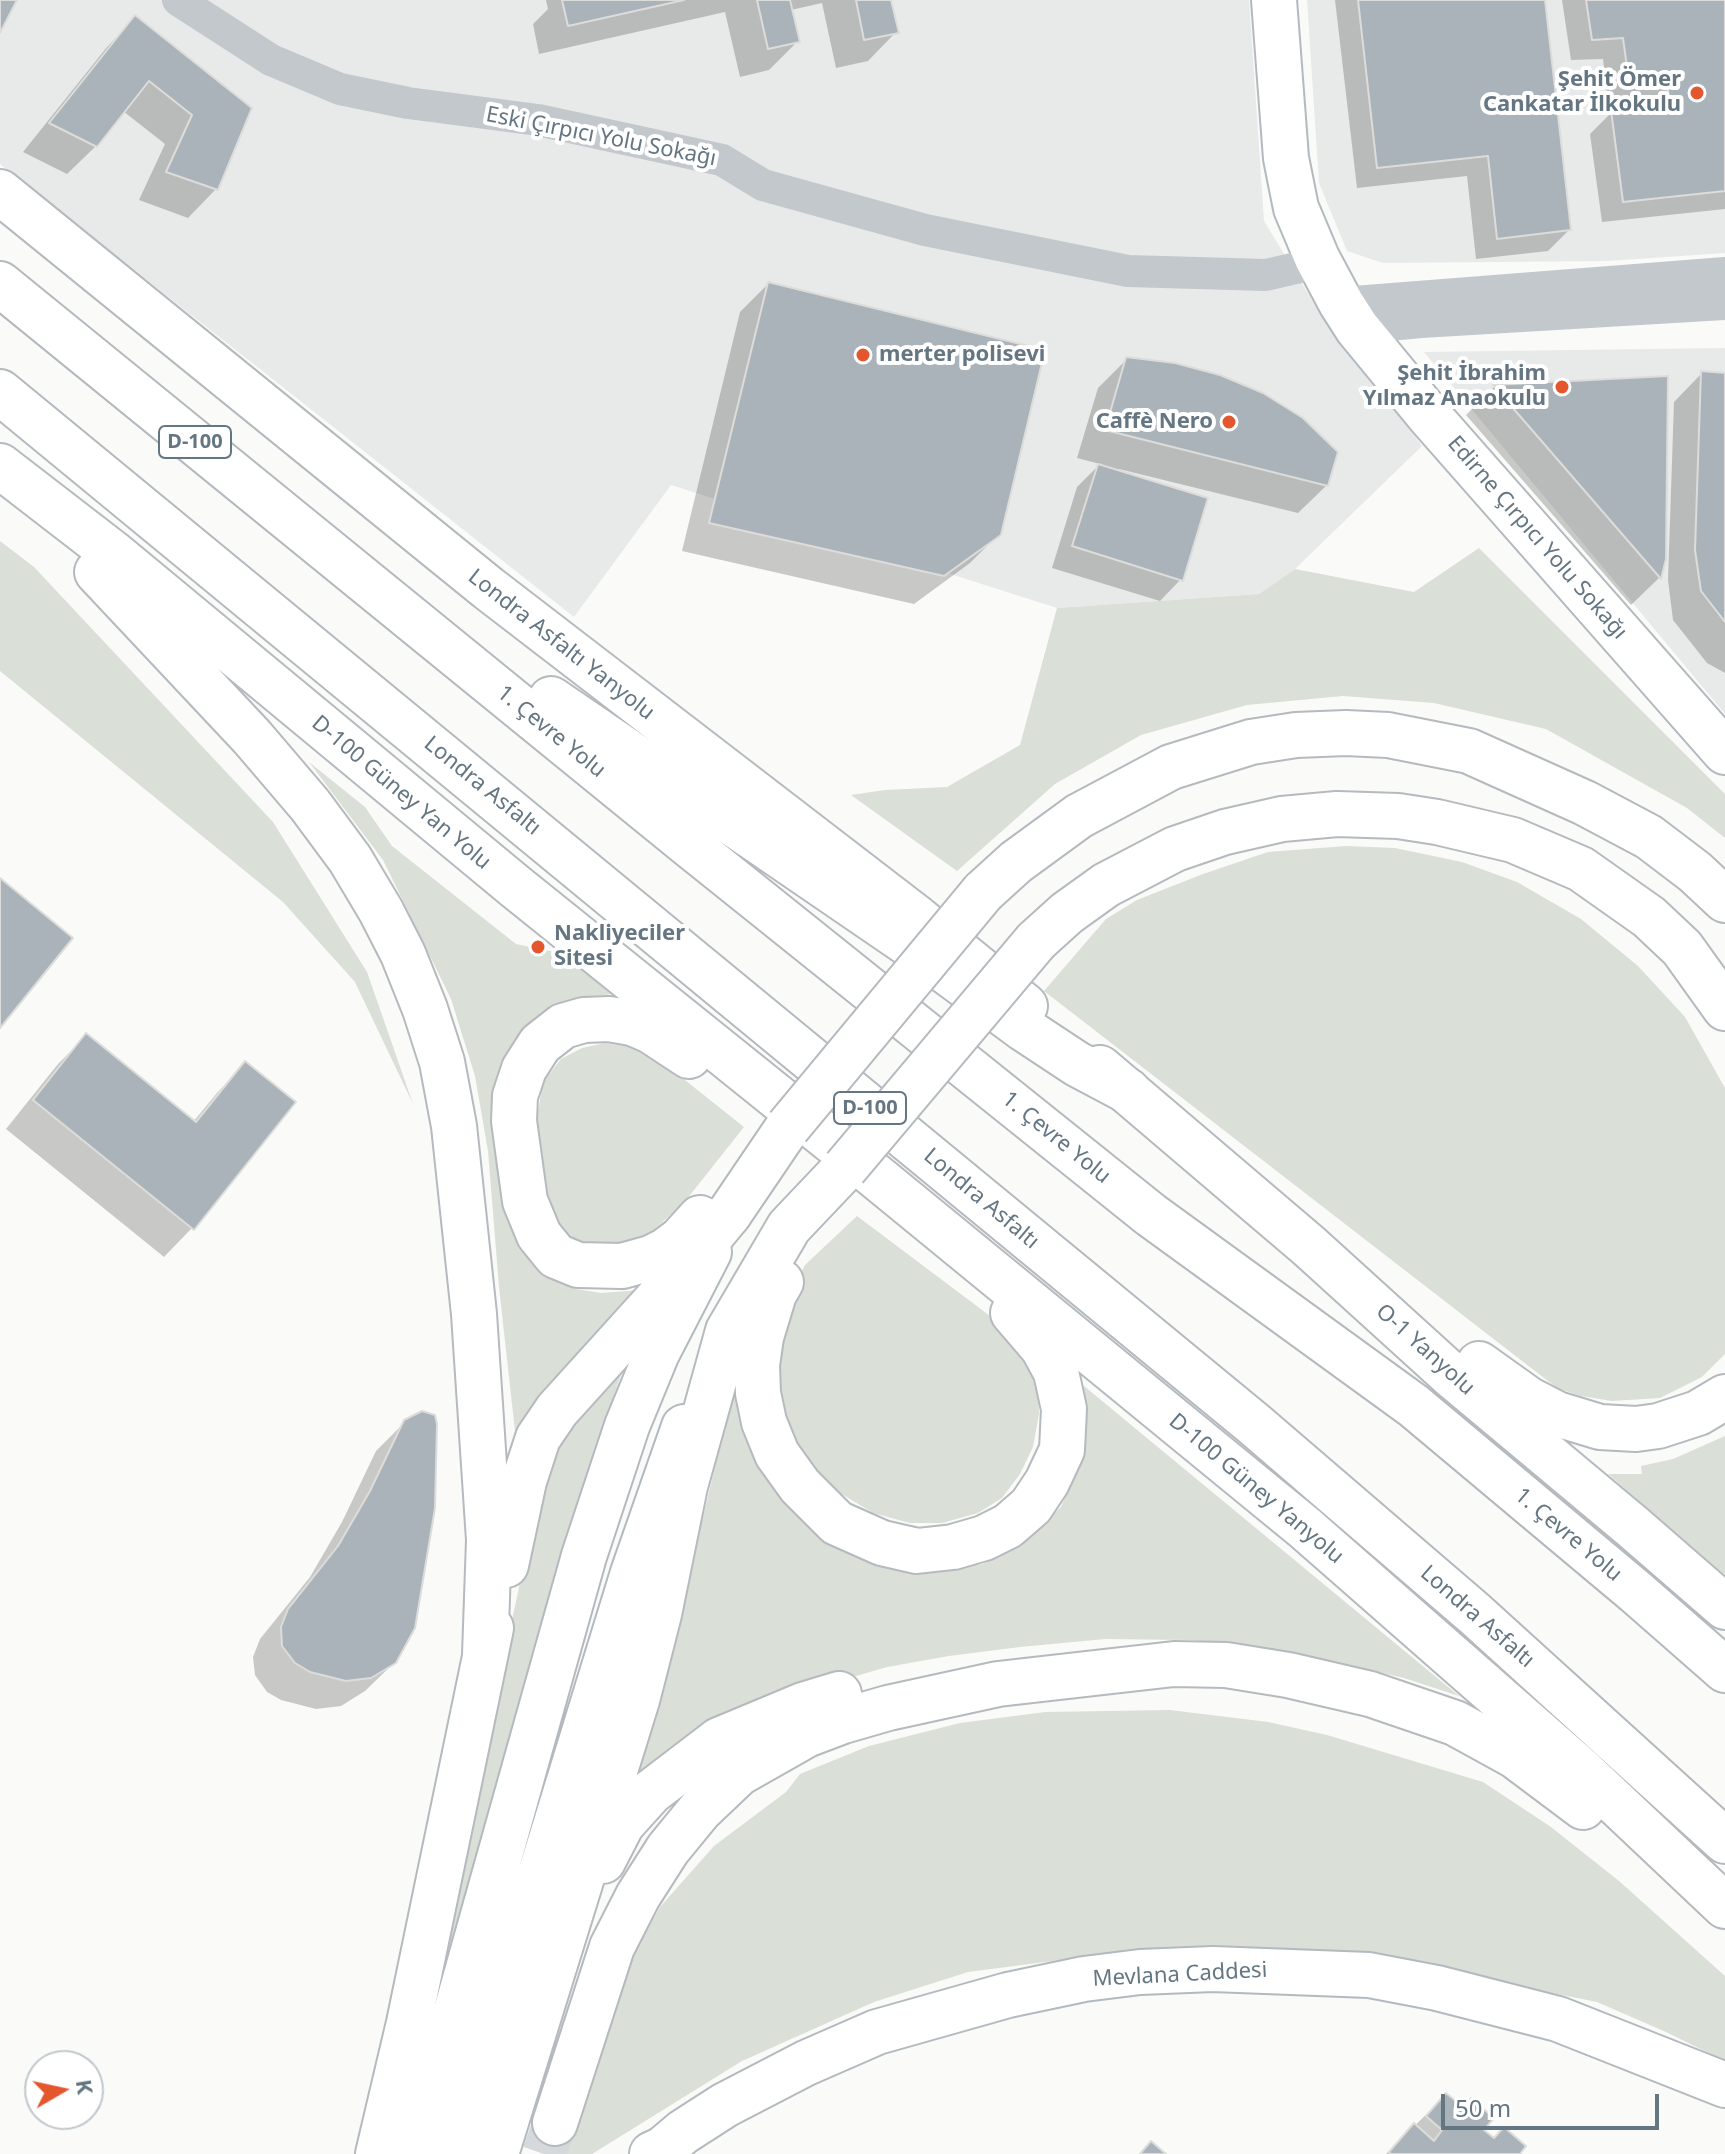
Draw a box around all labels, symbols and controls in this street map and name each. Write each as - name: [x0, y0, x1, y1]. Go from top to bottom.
- place label: Şehit Ömer Cankatar İlkokulu: [1483, 67, 1681, 118]
- marker: Şehit Ömer Cankatar İlkokulu: [1688, 84, 1706, 102]
- street label: Eski Çırpıcı Yolu Sokağı: [484, 102, 718, 172]
- place label: merter polisevi: [879, 342, 1045, 368]
- marker: merter polisevi: [854, 346, 872, 364]
- place label: Şehit İbrahim Yılmaz Anaokulu: [1363, 361, 1546, 412]
- marker: Şehit İbrahim Yılmaz Anaokulu: [1553, 378, 1571, 396]
- place label: Caffè Nero: [1096, 409, 1213, 435]
- marker: Caffè Nero: [1220, 413, 1238, 431]
- road number: D-100: [159, 426, 231, 458]
- street label: Edirne Çırpıcı Yolu Sokağı: [1442, 431, 1632, 645]
- street label: Londra Asfaltı Yanyolu: [463, 564, 659, 726]
- street label: 1. Çevre Yolu: [491, 680, 611, 784]
- street label: D-100 Güney Yan Yolu: [306, 710, 496, 876]
- street label: Londra Asfaltı: [418, 731, 546, 841]
- place label: Nakliyeciler Sitesi: [554, 921, 685, 972]
- marker: Nakliyeciler Sitesi: [529, 938, 547, 956]
- street label: 1. Çevre Yolu: [996, 1086, 1116, 1190]
- road number: D-100: [834, 1092, 906, 1124]
- street label: Londra Asfaltı: [918, 1143, 1044, 1255]
- street label: O-1 Yanyolu: [1370, 1299, 1480, 1401]
- street label: D-100 Güney Yanyolu: [1163, 1408, 1349, 1570]
- street label: 1. Çevre Yolu: [1509, 1482, 1627, 1588]
- street label: Londra Asfaltı: [1415, 1560, 1539, 1674]
- street label: Mevlana Caddesi: [1092, 1957, 1268, 1993]
- north arrow: [24, 2050, 104, 2130]
- text: K: [70, 2077, 102, 2096]
- scale bar: [1445, 2078, 1663, 2128]
- text: 50 m: [1455, 2091, 1511, 2124]

